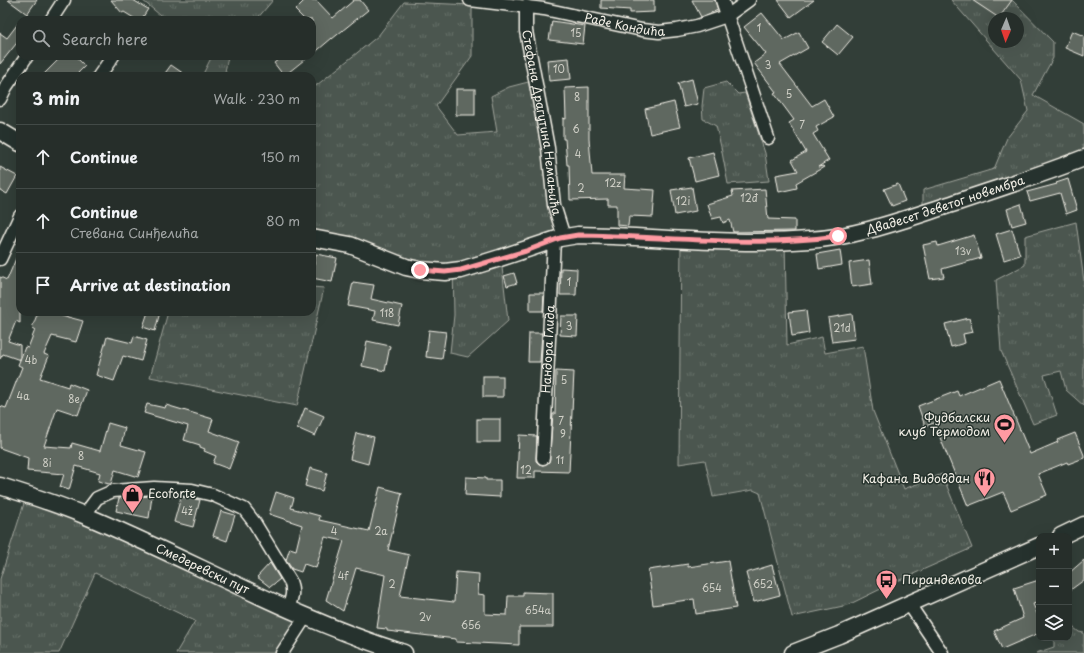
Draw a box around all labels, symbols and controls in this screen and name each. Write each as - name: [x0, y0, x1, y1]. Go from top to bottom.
- street label: Раде Кондића: [583, 8, 666, 40]
- north arrow: [988, 12, 1024, 48]
- search box: [16, 16, 316, 60]
- house number: 1: [757, 20, 761, 35]
- house number: 15: [571, 25, 581, 40]
- icon: search: [30, 27, 52, 49]
- text: Search here: [62, 27, 148, 50]
- street label: Стефана Драгутина Немањића: [518, 28, 567, 218]
- house number: 3: [765, 57, 771, 72]
- house number: 10: [553, 61, 565, 76]
- text: 3 min: [32, 85, 80, 111]
- house number: 5: [786, 86, 792, 101]
- text: Walk · 230 m: [213, 89, 300, 108]
- house number: 8: [574, 89, 580, 104]
- house number: 7: [799, 117, 805, 132]
- house number: 6: [572, 121, 580, 136]
- text: Continue: [70, 145, 138, 168]
- icon: ahead: [32, 146, 54, 168]
- house number: 4: [575, 146, 582, 161]
- text: 150 m: [261, 147, 300, 166]
- street label: Двадесет деветог новембра: [863, 170, 1027, 238]
- house number: 12z: [605, 175, 621, 190]
- house number: 2: [577, 180, 585, 195]
- house number: 12đ: [740, 190, 758, 205]
- house number: 12i: [676, 193, 690, 208]
- text: Continue: [70, 200, 138, 223]
- icon: ahead: [32, 210, 54, 232]
- text: 80 m: [266, 211, 300, 230]
- text: Стевана Синђелића: [70, 223, 198, 242]
- route start: [829, 227, 847, 245]
- house number: 13v: [955, 243, 971, 258]
- route end: [411, 261, 429, 279]
- text: Arrive at destination: [70, 273, 231, 296]
- icon: arrive: [32, 274, 54, 296]
- house number: 1: [567, 274, 571, 289]
- street label: Нандора Глида: [536, 304, 559, 394]
- house number: 118: [380, 305, 394, 320]
- house number: 3: [566, 318, 572, 333]
- house number: 21d: [833, 320, 851, 335]
- house number: 4b: [25, 352, 37, 367]
- house number: 5: [561, 372, 567, 387]
- house number: 4a: [17, 388, 30, 403]
- house number: 8e: [68, 391, 80, 406]
- place label: Фудбалски клуб Термодом: [899, 408, 990, 440]
- sports icon: Фудбалски клуб Термодом: [992, 412, 1018, 445]
- house number: 7: [558, 413, 564, 428]
- house number: 9: [560, 426, 566, 441]
- house number: 8: [78, 448, 84, 463]
- house number: 11: [556, 452, 564, 467]
- house number: 8i: [42, 455, 52, 470]
- house number: 12: [520, 462, 532, 477]
- restaurant icon: Кафана Видовдан: [972, 466, 998, 499]
- place label: Кафана Видовдан: [862, 469, 970, 487]
- shop icon: Ecoforte: [120, 481, 146, 514]
- place label: Ecoforte: [148, 484, 196, 502]
- house number: 4ž: [181, 503, 193, 518]
- house number: 4: [331, 523, 338, 538]
- house number: 2a: [374, 523, 388, 538]
- map controls: [1036, 533, 1072, 641]
- button: +: [1036, 533, 1072, 569]
- street label: Смедеревски пут: [153, 538, 253, 598]
- bus stop icon: Пиранделова: [874, 567, 900, 600]
- house number: 4f: [338, 568, 349, 583]
- button: −: [1036, 569, 1072, 605]
- place label: Пиранделова: [902, 570, 982, 588]
- house number: 2: [388, 576, 396, 591]
- house number: 652: [753, 576, 773, 591]
- house number: 654: [702, 580, 722, 595]
- house number: 654a: [525, 602, 552, 617]
- button: layers: [1036, 605, 1072, 641]
- house number: 2v: [419, 609, 431, 624]
- house number: 656: [461, 617, 481, 632]

